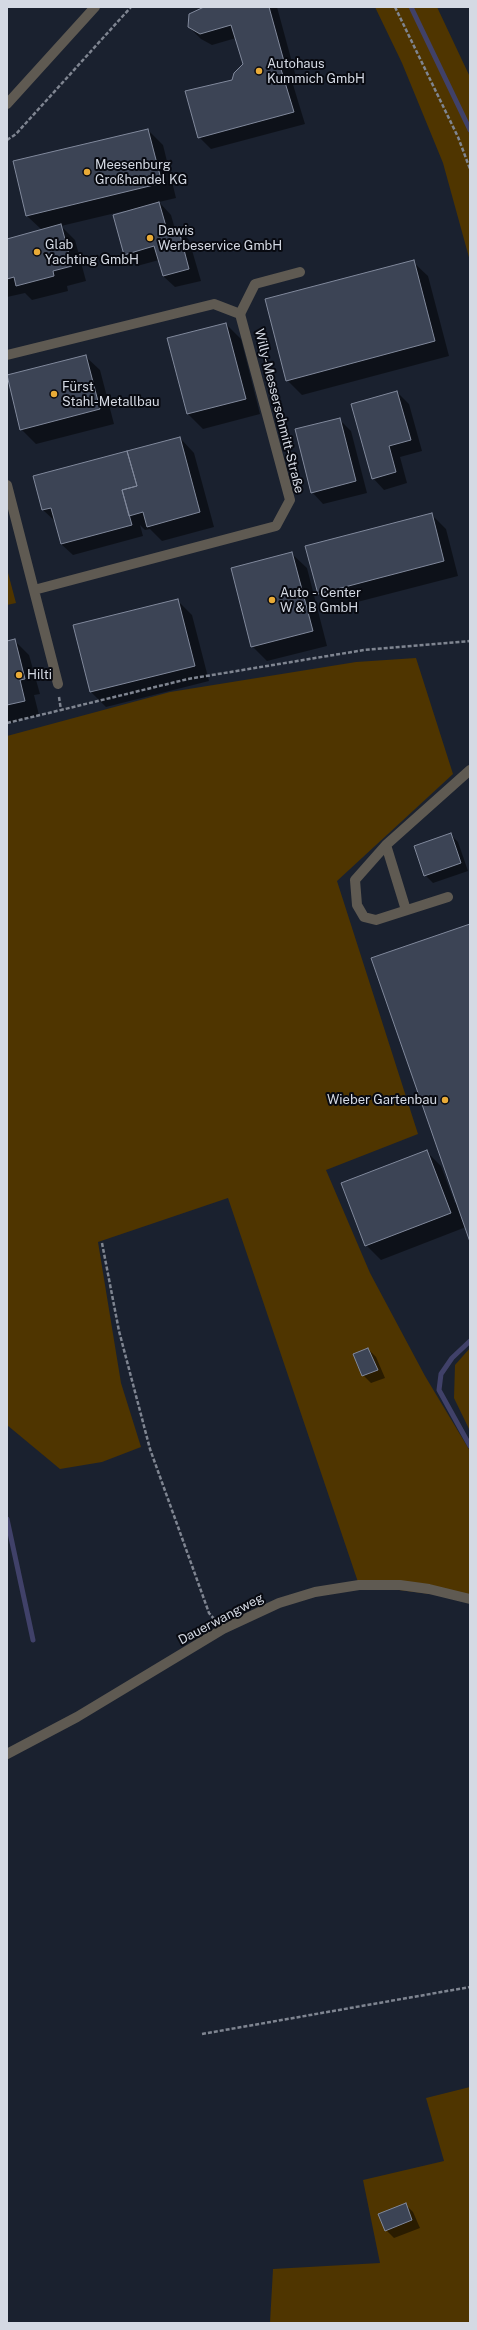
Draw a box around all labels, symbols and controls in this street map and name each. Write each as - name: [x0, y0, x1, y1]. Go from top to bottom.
- place label: Autohaus Kummich GmbH: [267, 56, 365, 87]
- marker: Autohaus Kummich GmbH: [254, 66, 264, 76]
- place label: Meesenburg Großhandel KG: [95, 157, 187, 188]
- marker: Meesenburg Großhandel KG: [82, 167, 92, 177]
- place label: Dawis Werbeservice GmbH: [158, 223, 282, 254]
- marker: Dawis Werbeservice GmbH: [145, 233, 155, 243]
- place label: Glab Yachting GmbH: [45, 237, 139, 268]
- marker: Glab Yachting GmbH: [32, 247, 42, 257]
- street label: Willy-Messerschmitt-Straße: [251, 327, 307, 495]
- place label: Fürst Stahl-Metallbau: [62, 379, 159, 410]
- marker: Fürst Stahl-Metallbau: [49, 389, 59, 399]
- place label: Auto - Center W & B GmbH: [280, 585, 361, 616]
- marker: Auto - Center W & B GmbH: [267, 595, 277, 605]
- place label: Hilti: [27, 667, 52, 683]
- marker: Hilti: [14, 670, 24, 680]
- place label: Wieber Gartenbau: [327, 1092, 437, 1108]
- marker: Wieber Gartenbau: [440, 1095, 450, 1105]
- street label: Dauerwangweg: [176, 1590, 266, 1648]

